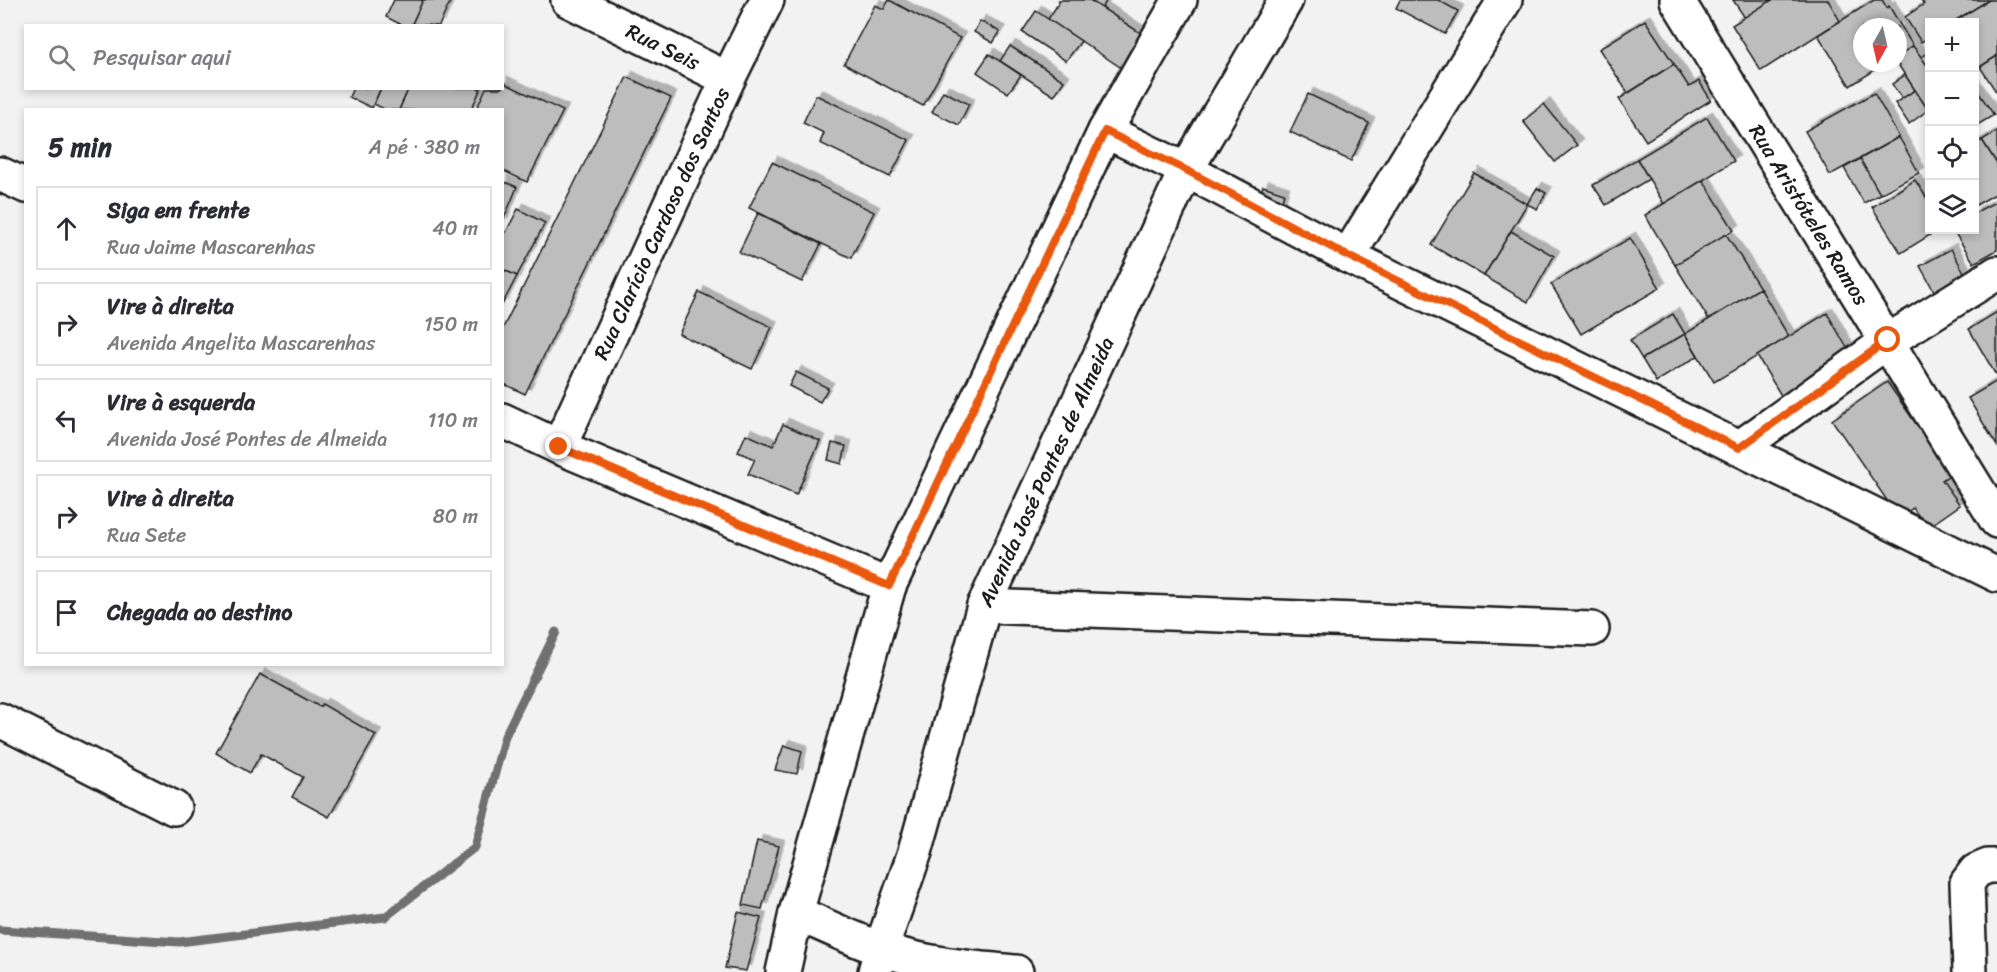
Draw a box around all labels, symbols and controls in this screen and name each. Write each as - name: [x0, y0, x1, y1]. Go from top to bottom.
- street label: Rua Seis: [619, 12, 707, 82]
- north arrow: [1853, 18, 1907, 72]
- map controls: [1925, 18, 1979, 234]
- button: +: [1925, 18, 1979, 72]
- search box: [24, 24, 504, 90]
- text: Pesquisar aqui: [93, 38, 231, 77]
- icon: search: [45, 41, 78, 74]
- button: −: [1925, 72, 1979, 126]
- street label: Rua Clarício Cardoso dos Santos: [582, 80, 741, 366]
- street label: Rua Aristóteles Ramos: [1738, 116, 1880, 313]
- text: 5 min: [48, 124, 112, 170]
- button: locate: [1925, 126, 1979, 180]
- text: A pé · 380 m: [369, 130, 480, 165]
- button: layers: [1925, 180, 1979, 234]
- text: Siga em frente: [107, 191, 250, 230]
- text: 40 m: [432, 211, 478, 246]
- icon: ahead: [50, 212, 83, 245]
- text: Rua Jaime Mascarenhas: [107, 230, 315, 265]
- text: Vire à direita: [107, 287, 234, 326]
- text: 150 m: [424, 307, 478, 342]
- icon: right: [50, 308, 83, 341]
- text: Avenida Angelita Mascarenhas: [107, 326, 375, 361]
- route start: [1874, 326, 1900, 352]
- street label: Avenida José Pontes de Almeida: [967, 330, 1126, 614]
- text: Vire à esquerda: [107, 383, 255, 422]
- text: 110 m: [428, 403, 478, 438]
- icon: left: [50, 404, 83, 437]
- text: Avenida José Pontes de Almeida: [107, 422, 387, 457]
- route end: [545, 433, 571, 459]
- text: Vire à direita: [107, 479, 234, 518]
- text: 80 m: [433, 499, 478, 534]
- icon: right: [50, 500, 83, 533]
- text: Rua Sete: [107, 518, 186, 553]
- text: Chegada ao destino: [107, 593, 292, 632]
- icon: arrive: [50, 596, 83, 629]

